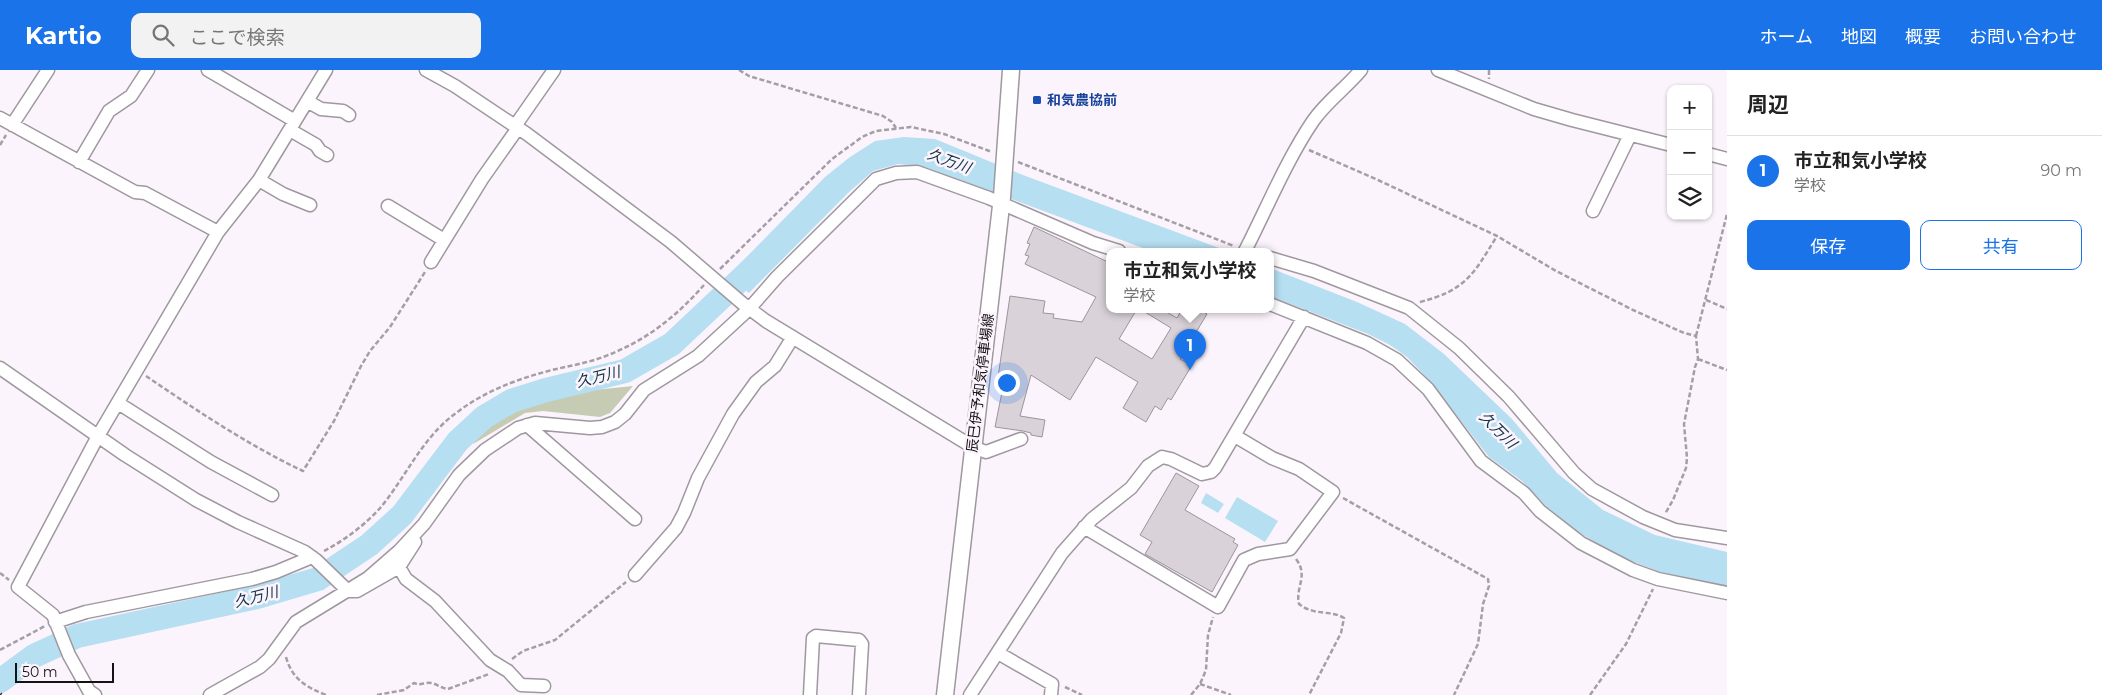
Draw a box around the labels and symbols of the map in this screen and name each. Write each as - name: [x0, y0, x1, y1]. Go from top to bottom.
- place label: 和気農協前: [1047, 91, 1117, 109]
- marker: 和気農協前: [1031, 94, 1043, 106]
- water label: 久万川: [925, 144, 975, 178]
- street label: 辰巳伊予和気停車場線: [963, 312, 997, 454]
- pin: 1: [1174, 329, 1206, 370]
- water label: 久万川: [574, 361, 624, 391]
- your location: [994, 370, 1020, 396]
- water label: 久万川: [1476, 407, 1522, 454]
- water label: 久万川: [232, 581, 282, 611]
- scale bar: [15, 660, 114, 683]

